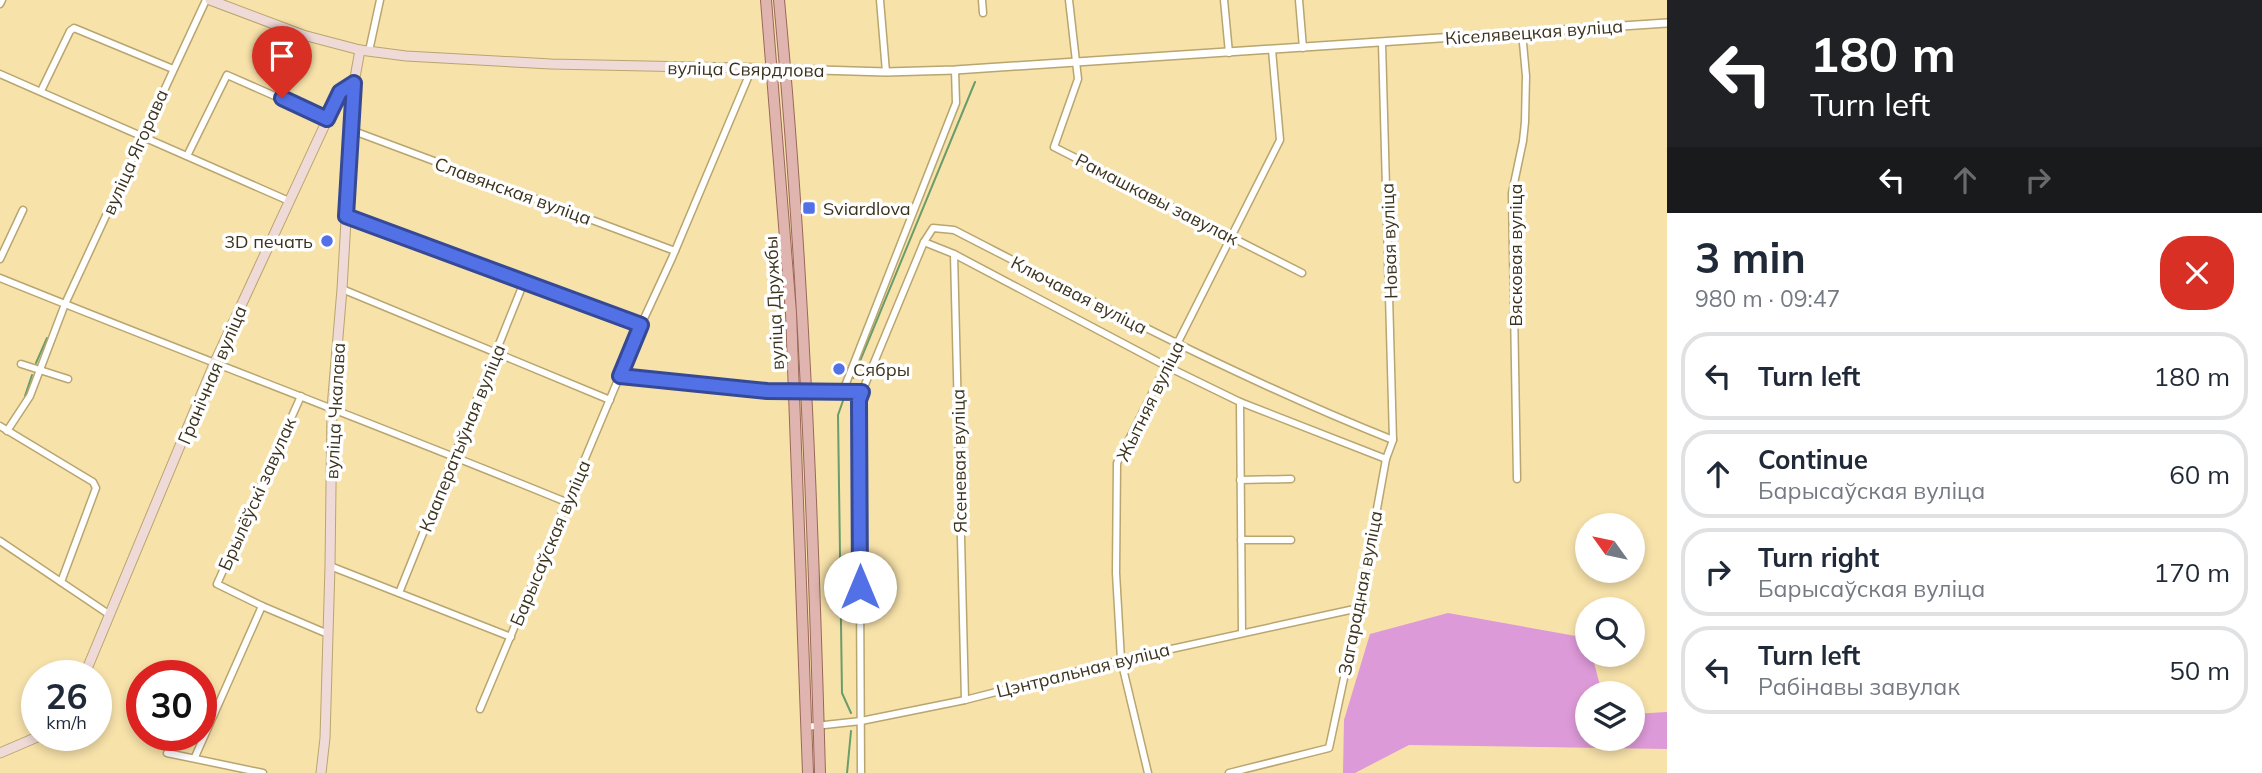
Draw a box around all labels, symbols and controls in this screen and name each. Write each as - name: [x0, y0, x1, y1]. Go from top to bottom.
- street label: Кіселявецкая вуліца: [1444, 14, 1624, 50]
- text: 180 m: [1810, 23, 1956, 84]
- pin: [252, 26, 312, 98]
- icon: left: [1695, 28, 1786, 119]
- icon: arrive: [263, 37, 301, 75]
- street label: вуліца Свярдлова: [667, 56, 825, 82]
- text: Turn left: [1810, 84, 1930, 124]
- street label: вуліца Ягорава: [97, 86, 173, 218]
- street label: Рамашкавы завулак: [1072, 148, 1243, 250]
- street label: Славянская вуліца: [431, 152, 595, 230]
- icon: left: [1873, 161, 1911, 199]
- icon: ahead: [1946, 161, 1984, 199]
- icon: right: [2019, 161, 2057, 199]
- street label: Новая вуліца: [1375, 183, 1403, 299]
- street label: Вясковая вуліца: [1504, 183, 1527, 327]
- place label: Sviardlova: [823, 197, 911, 220]
- marker: Sviardlova: [801, 200, 817, 216]
- place label: 3D печать: [224, 230, 313, 253]
- text: 3 min: [1695, 231, 1806, 284]
- marker: 3D печать: [319, 233, 335, 249]
- street label: вуліца Дружбы: [759, 235, 789, 371]
- button: close: [2160, 236, 2234, 310]
- street label: Ключавая вуліца: [1007, 251, 1151, 339]
- text: 980 m · 09:47: [1695, 284, 1840, 313]
- street label: Гранічная вуліца: [172, 302, 252, 448]
- street label: Жытняя вуліца: [1111, 337, 1189, 465]
- street label: Кааператыўная вуліца: [414, 341, 510, 535]
- street label: вуліца Чкалава: [320, 342, 350, 480]
- icon: left: [1699, 357, 1737, 395]
- place label: Сябры: [853, 358, 910, 381]
- text: Turn left: [1758, 360, 1860, 393]
- text: 180 m: [2154, 360, 2230, 393]
- marker: Сябры: [831, 361, 847, 377]
- street label: Ясеневая вуліца: [946, 389, 972, 533]
- street label: Брылёўскі завулак: [213, 414, 301, 574]
- text: Continue: [1758, 443, 1868, 476]
- icon: ahead: [1699, 455, 1737, 493]
- street label: Барысаўская вуліца: [505, 457, 595, 629]
- text: 60 m: [2169, 458, 2230, 491]
- text: Барысаўская вуліца: [1758, 476, 1985, 505]
- street label: Загарадная вуліца: [1333, 509, 1387, 677]
- north arrow: [1575, 513, 1645, 583]
- map controls: [1575, 513, 1645, 751]
- text: Turn right: [1758, 541, 1879, 574]
- position arrow: [823, 550, 897, 624]
- icon: right: [1699, 553, 1737, 591]
- text: 170 m: [2154, 556, 2230, 589]
- text: Барысаўская вуліца: [1758, 574, 1985, 603]
- button: search: [1575, 597, 1645, 667]
- street label: Цэнтральная вуліца: [994, 637, 1172, 703]
- text: Turn left: [1758, 639, 1860, 672]
- icon: left: [1699, 651, 1737, 689]
- text: 50 m: [2169, 654, 2230, 687]
- speed limit sign: 30: [126, 660, 217, 751]
- text: Рабінавы завулак: [1758, 672, 1960, 701]
- text: 26: [45, 674, 88, 718]
- button: layers: [1575, 681, 1645, 751]
- text: km/h: [46, 711, 87, 734]

